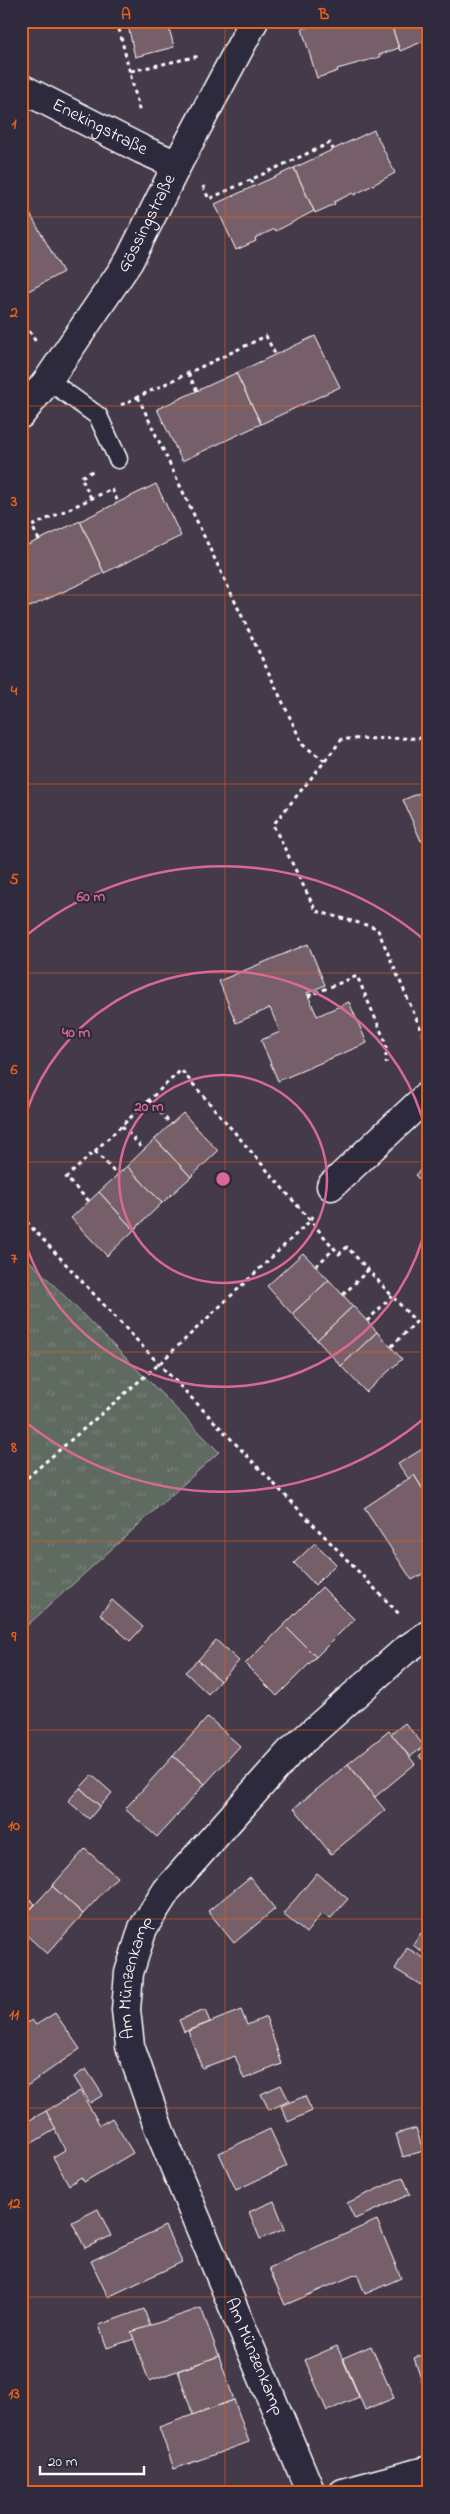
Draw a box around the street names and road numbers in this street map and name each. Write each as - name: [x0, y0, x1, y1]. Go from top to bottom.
- street label: Enekingstraße: [47, 93, 152, 163]
- street label: Gössingstraße: [111, 169, 184, 278]
- street label: Am Münzenkamp: [113, 1911, 160, 2041]
- street label: Am Münzenkamp: [218, 2294, 291, 2420]

